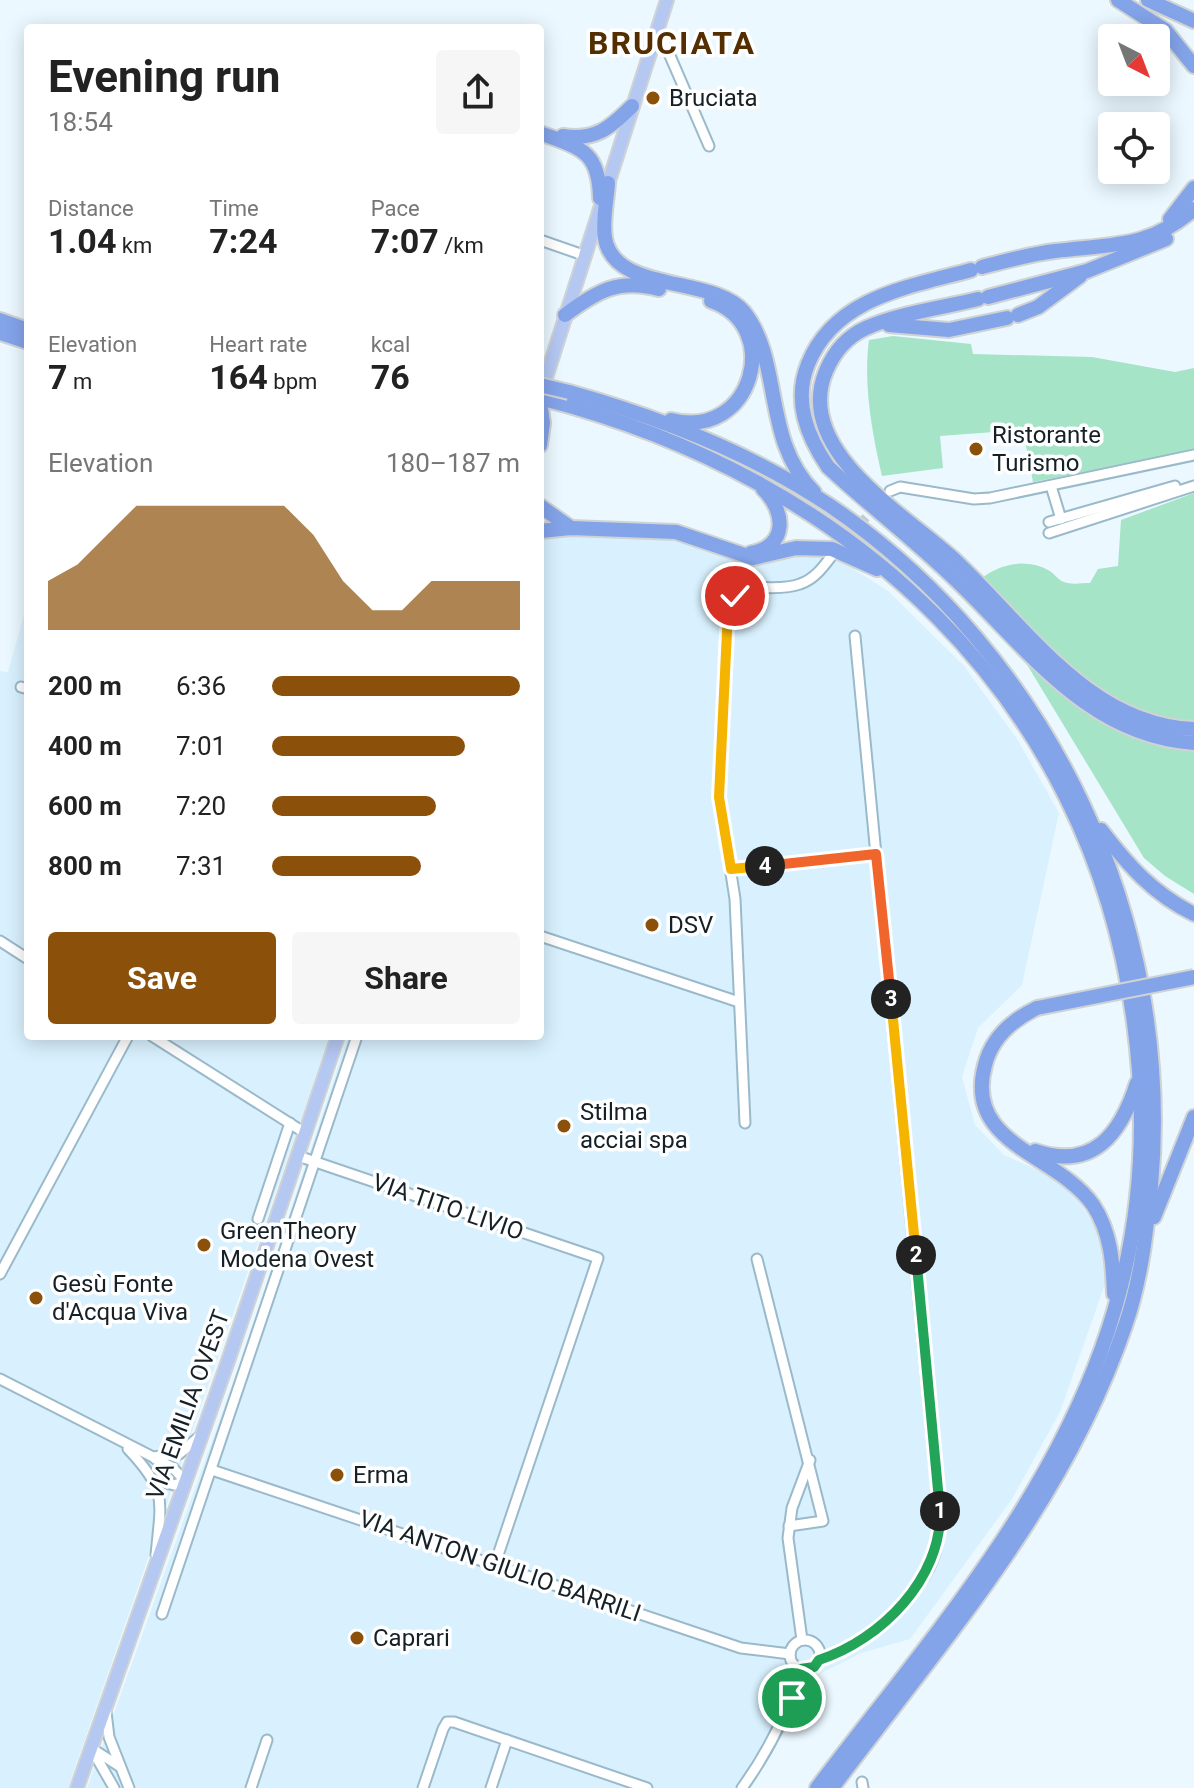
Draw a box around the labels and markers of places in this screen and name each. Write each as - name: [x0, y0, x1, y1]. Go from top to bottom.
- place label: Bruciata: [669, 84, 758, 112]
- marker: Bruciata: [644, 89, 662, 107]
- place label: Ristorante Turismo: [992, 421, 1101, 477]
- marker: Ristorante Turismo: [967, 440, 985, 458]
- pin: [701, 562, 769, 630]
- pin: 4: [745, 846, 785, 886]
- place label: DSV: [668, 911, 713, 939]
- marker: DSV: [643, 916, 661, 934]
- pin: 3: [871, 979, 911, 1019]
- place label: Stilma acciai spa: [580, 1098, 688, 1154]
- marker: Stilma acciai spa: [555, 1117, 573, 1135]
- place label: GreenTheory Modena Ovest: [220, 1217, 374, 1273]
- pin: 2: [896, 1235, 936, 1275]
- marker: GreenTheory Modena Ovest: [195, 1236, 213, 1254]
- place label: Gesù Fonte d'Acqua Viva: [52, 1270, 188, 1326]
- marker: Gesù Fonte d'Acqua Viva: [27, 1289, 45, 1307]
- place label: Erma: [353, 1461, 409, 1489]
- marker: Erma: [328, 1466, 346, 1484]
- pin: 1: [920, 1491, 960, 1531]
- place label: Caprari: [373, 1624, 450, 1652]
- marker: Caprari: [348, 1629, 366, 1647]
- pin: [758, 1664, 826, 1732]

